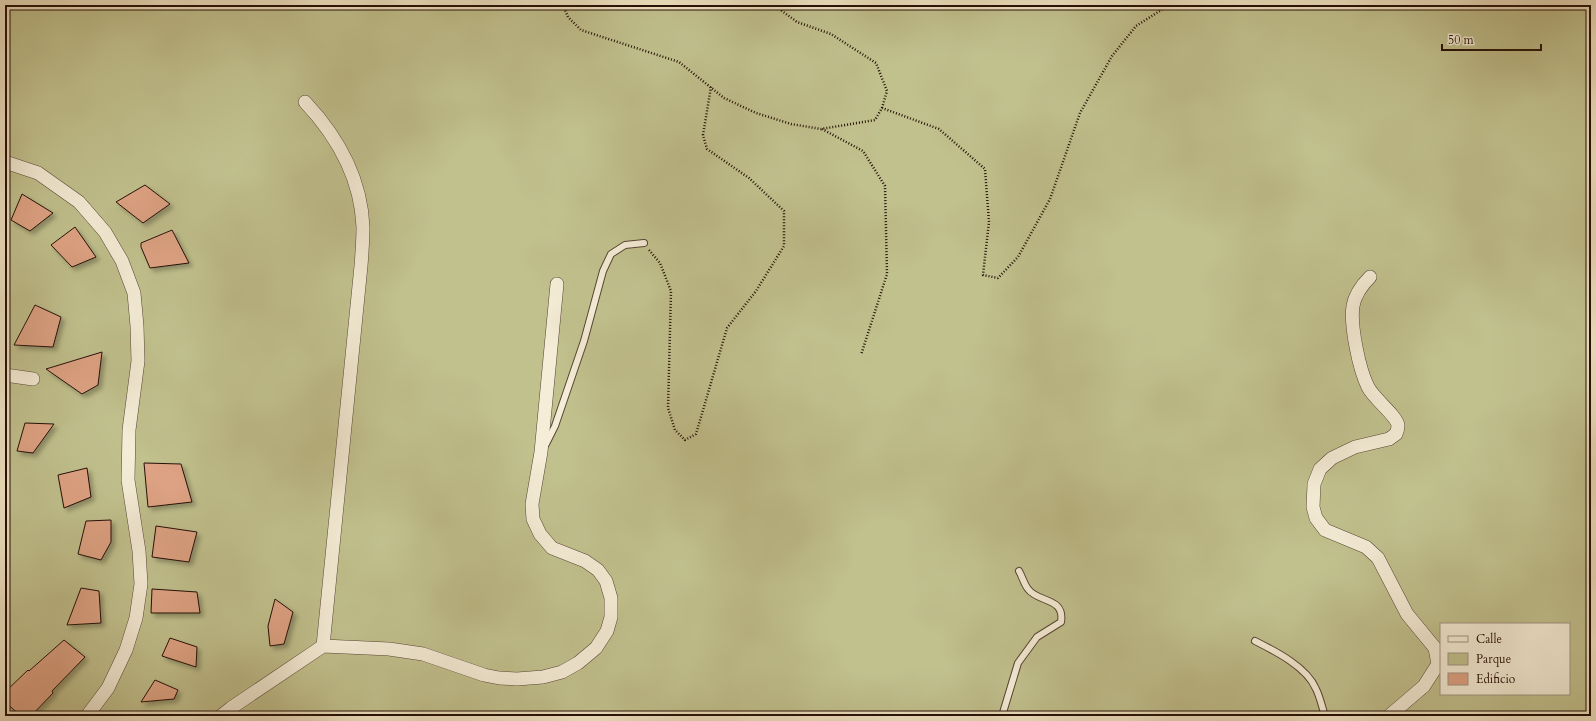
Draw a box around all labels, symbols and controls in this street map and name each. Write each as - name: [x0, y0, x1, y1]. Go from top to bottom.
- scale bar: [1442, 26, 1541, 52]
- text: 50 m: [1448, 32, 1475, 48]
- legend: [1440, 623, 1570, 695]
- text: Calle: [1476, 631, 1502, 647]
- text: Parque: [1476, 651, 1511, 667]
- text: Edificio: [1476, 671, 1516, 687]

